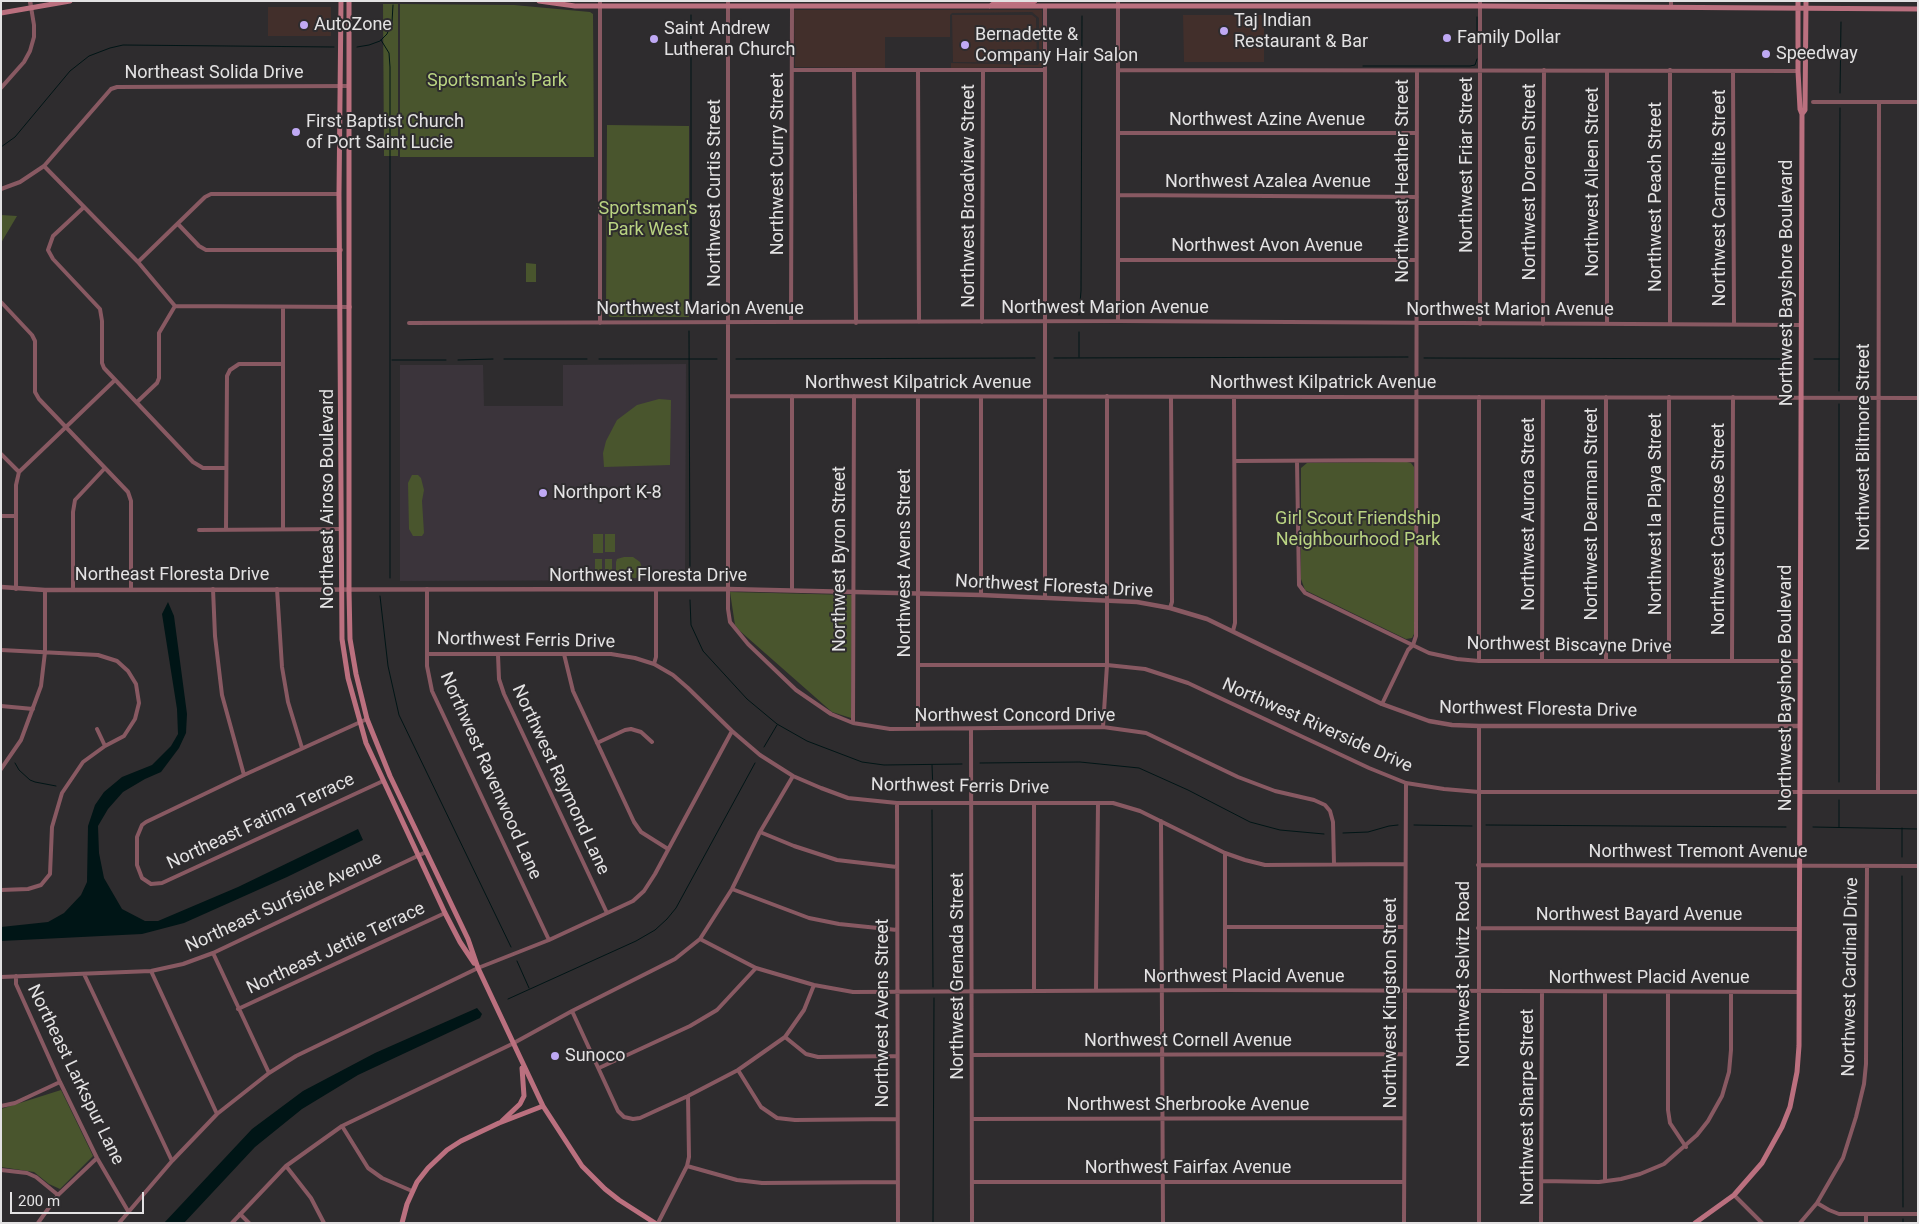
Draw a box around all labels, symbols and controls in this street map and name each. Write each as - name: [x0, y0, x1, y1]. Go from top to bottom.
- place label: Taj Indian Restaurant & Bar: [1234, 10, 1368, 52]
- place label: AutoZone: [314, 14, 392, 36]
- place label: Saint Andrew Lutheran Church: [664, 18, 795, 60]
- marker: AutoZone: [298, 19, 310, 31]
- place label: Bernadette & Company Hair Salon: [975, 24, 1138, 66]
- marker: Taj Indian Restaurant & Bar: [1218, 25, 1230, 37]
- place label: Family Dollar: [1457, 27, 1561, 49]
- marker: Family Dollar: [1441, 32, 1453, 44]
- marker: Saint Andrew Lutheran Church: [648, 33, 660, 45]
- marker: Bernadette & Company Hair Salon: [959, 39, 971, 51]
- place label: Speedway: [1776, 43, 1858, 65]
- marker: Speedway: [1760, 48, 1772, 60]
- street label: Northeast Solida Drive: [125, 62, 303, 84]
- park label: Sportsman's Park: [427, 70, 567, 92]
- street label: Northwest Curry Street: [767, 73, 789, 255]
- street label: Northwest Friar Street: [1456, 77, 1478, 253]
- street label: Northwest Heather Street: [1392, 79, 1414, 283]
- street label: Northwest Doreen Street: [1519, 83, 1541, 281]
- street label: Northwest Broadview Street: [958, 84, 980, 308]
- street label: Northwest Aileen Street: [1582, 87, 1604, 277]
- street label: Northwest Carmelite Street: [1709, 89, 1731, 307]
- street label: Northwest Curtis Street: [704, 99, 726, 287]
- street label: Northwest Peach Street: [1645, 102, 1667, 292]
- street label: Northwest Azine Avenue: [1169, 109, 1365, 131]
- place label: First Baptist Church of Port Saint Lucie: [306, 111, 464, 154]
- marker: First Baptist Church of Port Saint Lucie: [290, 126, 302, 138]
- street label: Northwest Bayshore Boulevard: [1776, 160, 1798, 406]
- street label: Northwest Azalea Avenue: [1165, 171, 1371, 193]
- park label: Sportsman's Park West: [598, 198, 698, 240]
- street label: Northwest Avon Avenue: [1171, 235, 1363, 257]
- street label: Northwest Marion Avenue: [1001, 297, 1209, 319]
- street label: Northwest Marion Avenue: [596, 298, 804, 320]
- street label: Northwest Marion Avenue: [1406, 299, 1614, 321]
- street label: Northwest Biltmore Street: [1853, 343, 1875, 551]
- street label: Northwest Kilpatrick Avenue: [805, 372, 1031, 394]
- street label: Northwest Kilpatrick Avenue: [1210, 372, 1436, 394]
- street label: Northeast Airoso Boulevard: [317, 389, 339, 609]
- street label: Northwest Dearman Street: [1581, 408, 1603, 620]
- street label: Northwest la Playa Street: [1645, 413, 1667, 615]
- street label: Northwest Aurora Street: [1518, 417, 1540, 611]
- street label: Northwest Camrose Street: [1708, 423, 1730, 635]
- street label: Northwest Byron Street: [829, 466, 851, 652]
- street label: Northwest Avens Street: [894, 469, 916, 657]
- place label: Northport K-8: [553, 482, 662, 504]
- marker: Northport K-8: [537, 487, 549, 499]
- park label: Girl Scout Friendship Neighbourhood Park: [1275, 508, 1441, 550]
- street label: Northeast Floresta Drive: [75, 564, 269, 586]
- street label: Northwest Floresta Drive: [549, 565, 747, 587]
- street label: Northwest Bayshore Boulevard: [1775, 565, 1797, 811]
- street label: Northwest Floresta Drive: [955, 571, 1153, 603]
- street label: Northwest Ferris Drive: [437, 629, 615, 653]
- street label: Northwest Biscayne Drive: [1466, 633, 1672, 659]
- street label: Northwest Ravenwood Lane: [434, 669, 546, 883]
- street label: Northwest Riverside Drive: [1218, 674, 1416, 778]
- street label: Northwest Raymond Lane: [506, 682, 614, 878]
- street label: Northwest Floresta Drive: [1439, 697, 1637, 723]
- street label: Northwest Concord Drive: [915, 705, 1115, 727]
- street label: Northeast Fatima Terrace: [164, 769, 358, 875]
- street label: Northwest Ferris Drive: [871, 775, 1049, 799]
- street label: Northwest Tremont Avenue: [1589, 841, 1807, 863]
- street label: Northeast Surfside Avenue: [182, 848, 386, 958]
- street label: Northwest Grenada Street: [947, 872, 969, 1080]
- street label: Northwest Cardinal Drive: [1838, 877, 1864, 1077]
- street label: Northwest Selvitz Road: [1453, 881, 1475, 1067]
- street label: Northwest Kingston Street: [1380, 897, 1402, 1109]
- street label: Northeast Jettie Terrace: [243, 898, 429, 1000]
- street label: Northwest Bayard Avenue: [1536, 904, 1742, 926]
- street label: Northwest Avens Street: [872, 919, 894, 1107]
- street label: Northwest Placid Avenue: [1144, 966, 1344, 988]
- street label: Northwest Placid Avenue: [1549, 967, 1749, 989]
- street label: Northeast Larkspur Lane: [22, 981, 128, 1169]
- street label: Northwest Sharpe Street: [1517, 1009, 1539, 1205]
- street label: Northwest Cornell Avenue: [1084, 1030, 1292, 1052]
- place label: Sunoco: [565, 1045, 626, 1067]
- marker: Sunoco: [549, 1050, 561, 1062]
- street label: Northwest Sherbrooke Avenue: [1067, 1094, 1309, 1116]
- street label: Northwest Fairfax Avenue: [1085, 1157, 1291, 1179]
- scale bar: [12, 1182, 146, 1214]
- text: 200 m: [18, 1192, 60, 1210]

